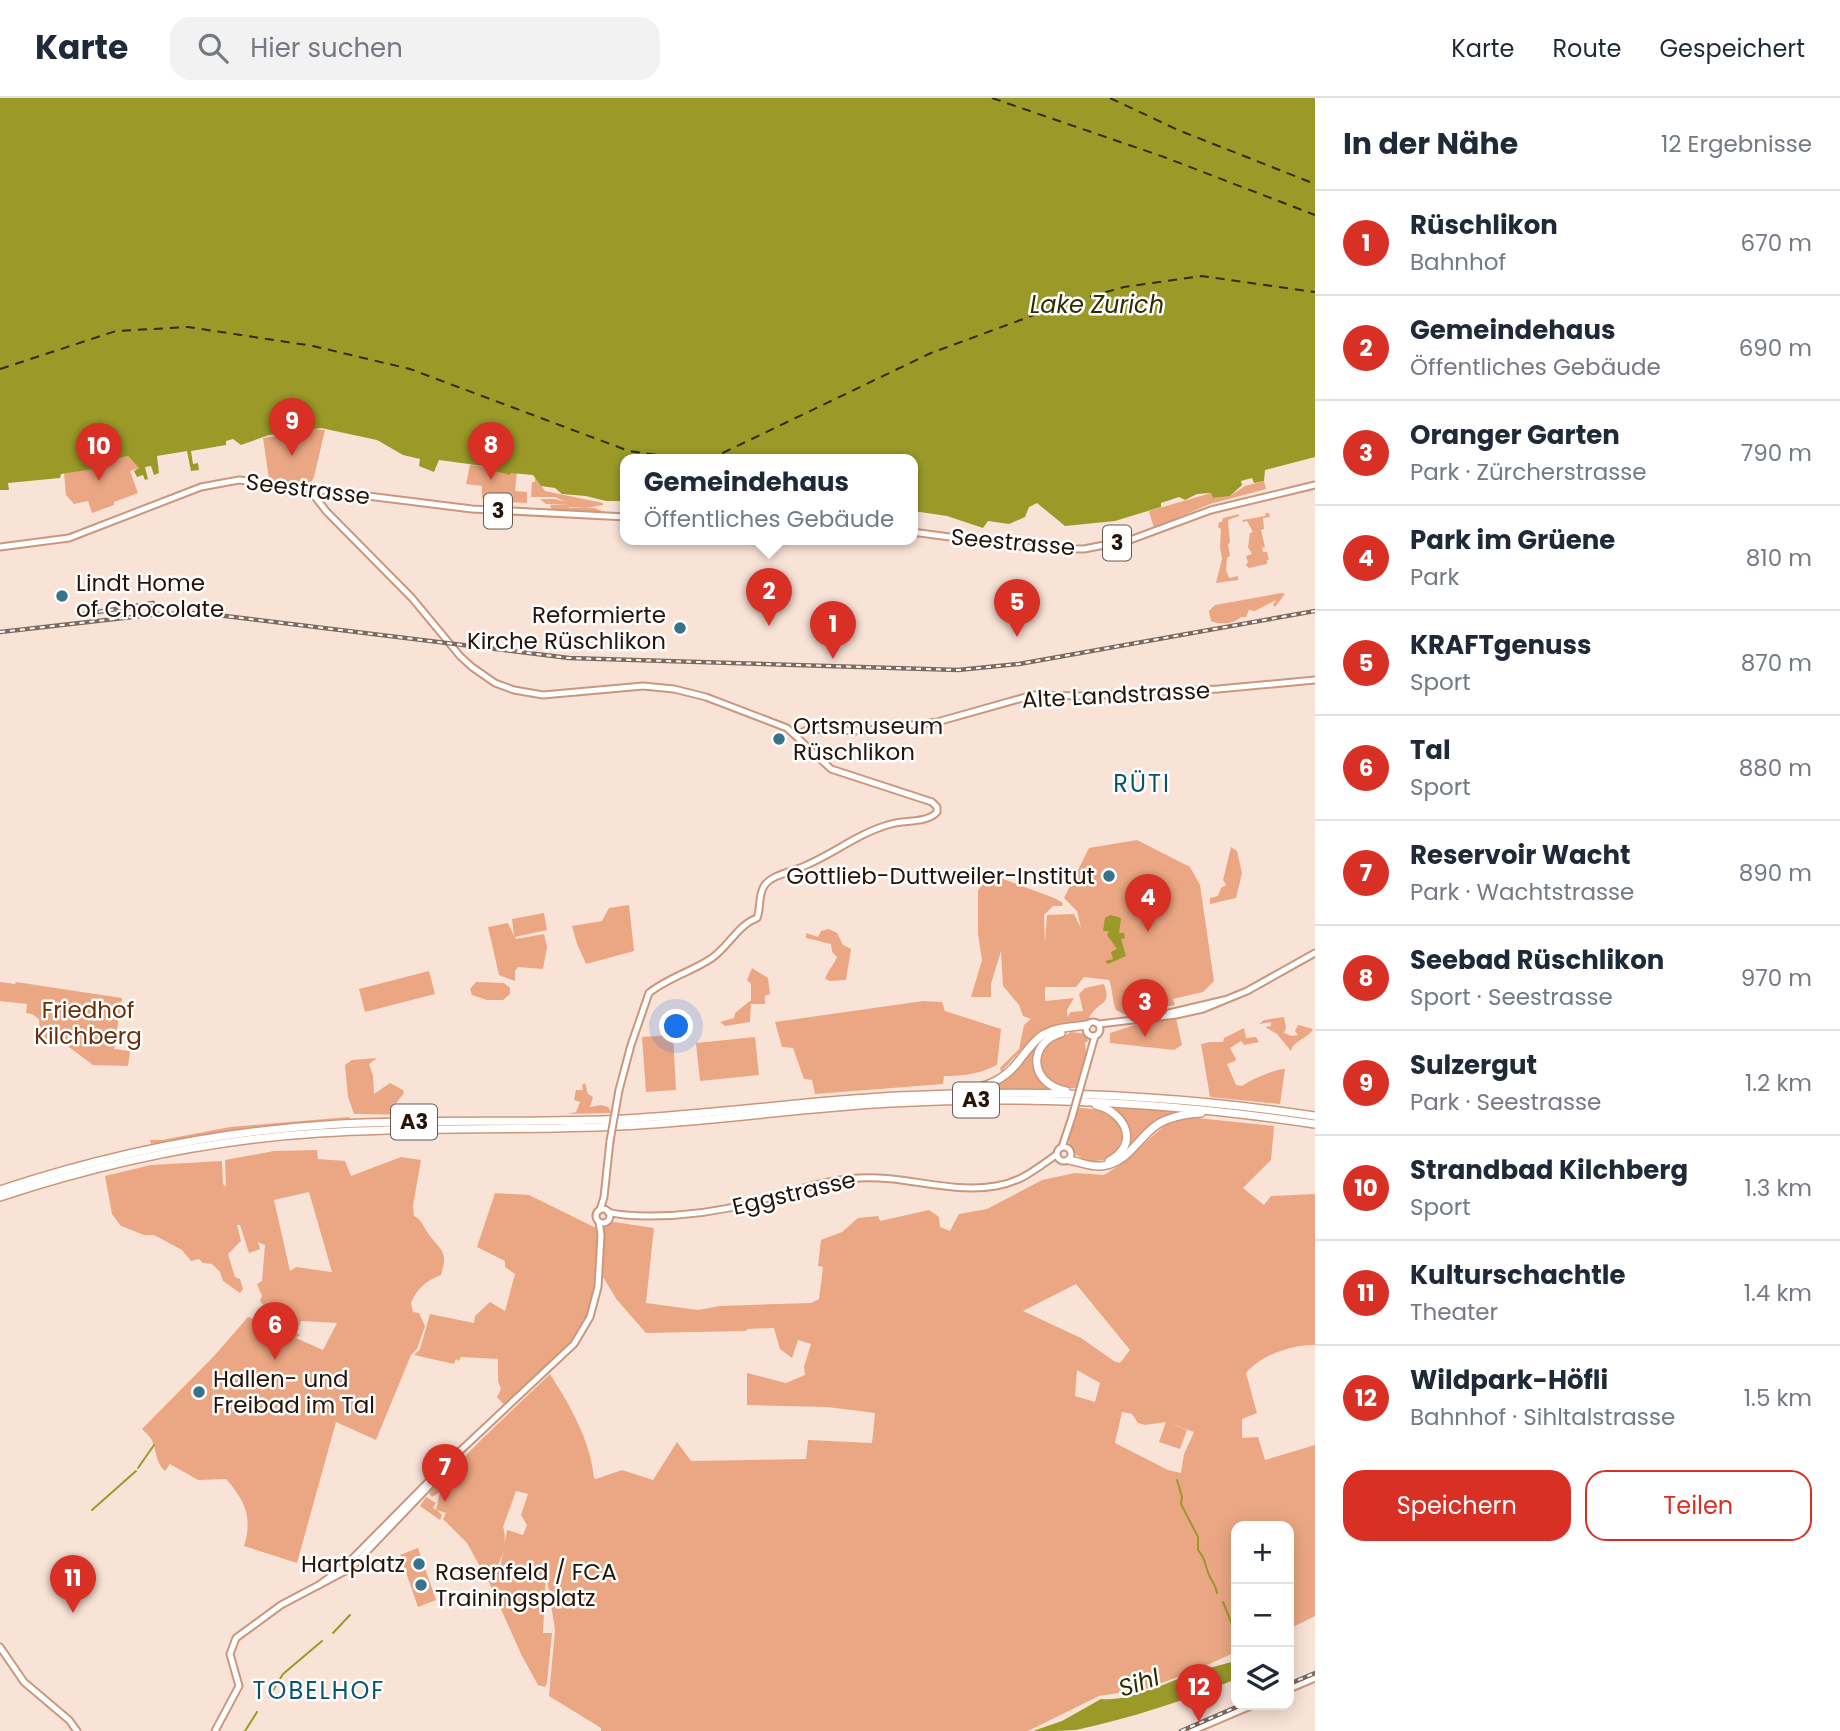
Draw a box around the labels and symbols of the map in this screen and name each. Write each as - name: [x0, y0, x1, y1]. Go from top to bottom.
- water label: Lake Zurich: [1030, 288, 1164, 321]
- pin: 9: [269, 398, 315, 456]
- pin: 8: [468, 422, 514, 480]
- pin: 10: [76, 423, 122, 481]
- street label: Seestrasse: [244, 466, 372, 512]
- road number: 3: [484, 494, 512, 528]
- street label: Seestrasse: [949, 521, 1077, 563]
- road number: 3: [1103, 526, 1131, 560]
- place label: Lindt Home of Chocolate: [76, 567, 224, 625]
- pin: 2: [746, 568, 792, 626]
- pin: 5: [994, 579, 1040, 637]
- marker: Lindt Home of Chocolate: [54, 588, 70, 604]
- place label: Reformierte Kirche Rüschlikon: [467, 599, 666, 657]
- pin: 1: [810, 601, 856, 659]
- marker: Reformierte Kirche Rüschlikon: [672, 620, 688, 636]
- street label: Alte Landstrasse: [1021, 674, 1211, 716]
- place label: Ortsmuseum Rüschlikon: [793, 710, 943, 768]
- marker: Ortsmuseum Rüschlikon: [771, 731, 787, 747]
- district label: RÜTI: [1113, 767, 1171, 800]
- place label: Gottlieb-Duttweiler-Institut: [786, 860, 1095, 892]
- marker: Gottlieb-Duttweiler-Institut: [1101, 868, 1117, 884]
- pin: 4: [1125, 874, 1171, 932]
- pin: 3: [1122, 979, 1168, 1037]
- park label: Friedhof Kilchberg: [34, 994, 142, 1052]
- your location: [659, 1009, 693, 1043]
- road number: A3: [953, 1082, 999, 1118]
- road number: A3: [391, 1104, 437, 1140]
- street label: Eggstrasse: [729, 1163, 859, 1223]
- pin: 6: [252, 1302, 298, 1360]
- place label: Hallen- und Freibad im Tal: [213, 1363, 375, 1421]
- marker: Hallen- und Freibad im Tal: [191, 1384, 207, 1400]
- pin: 7: [422, 1444, 468, 1502]
- place label: Hartplatz: [301, 1548, 405, 1580]
- pin: 11: [50, 1555, 96, 1613]
- marker: Hartplatz: [411, 1556, 427, 1572]
- place label: Rasenfeld / FCA Trainingsplatz: [435, 1556, 617, 1614]
- marker: Rasenfeld / FCA Trainingsplatz: [413, 1577, 429, 1593]
- water label: Sihl: [1114, 1660, 1164, 1705]
- pin: 12: [1176, 1664, 1222, 1722]
- district label: TOBELHOF: [253, 1674, 385, 1707]

